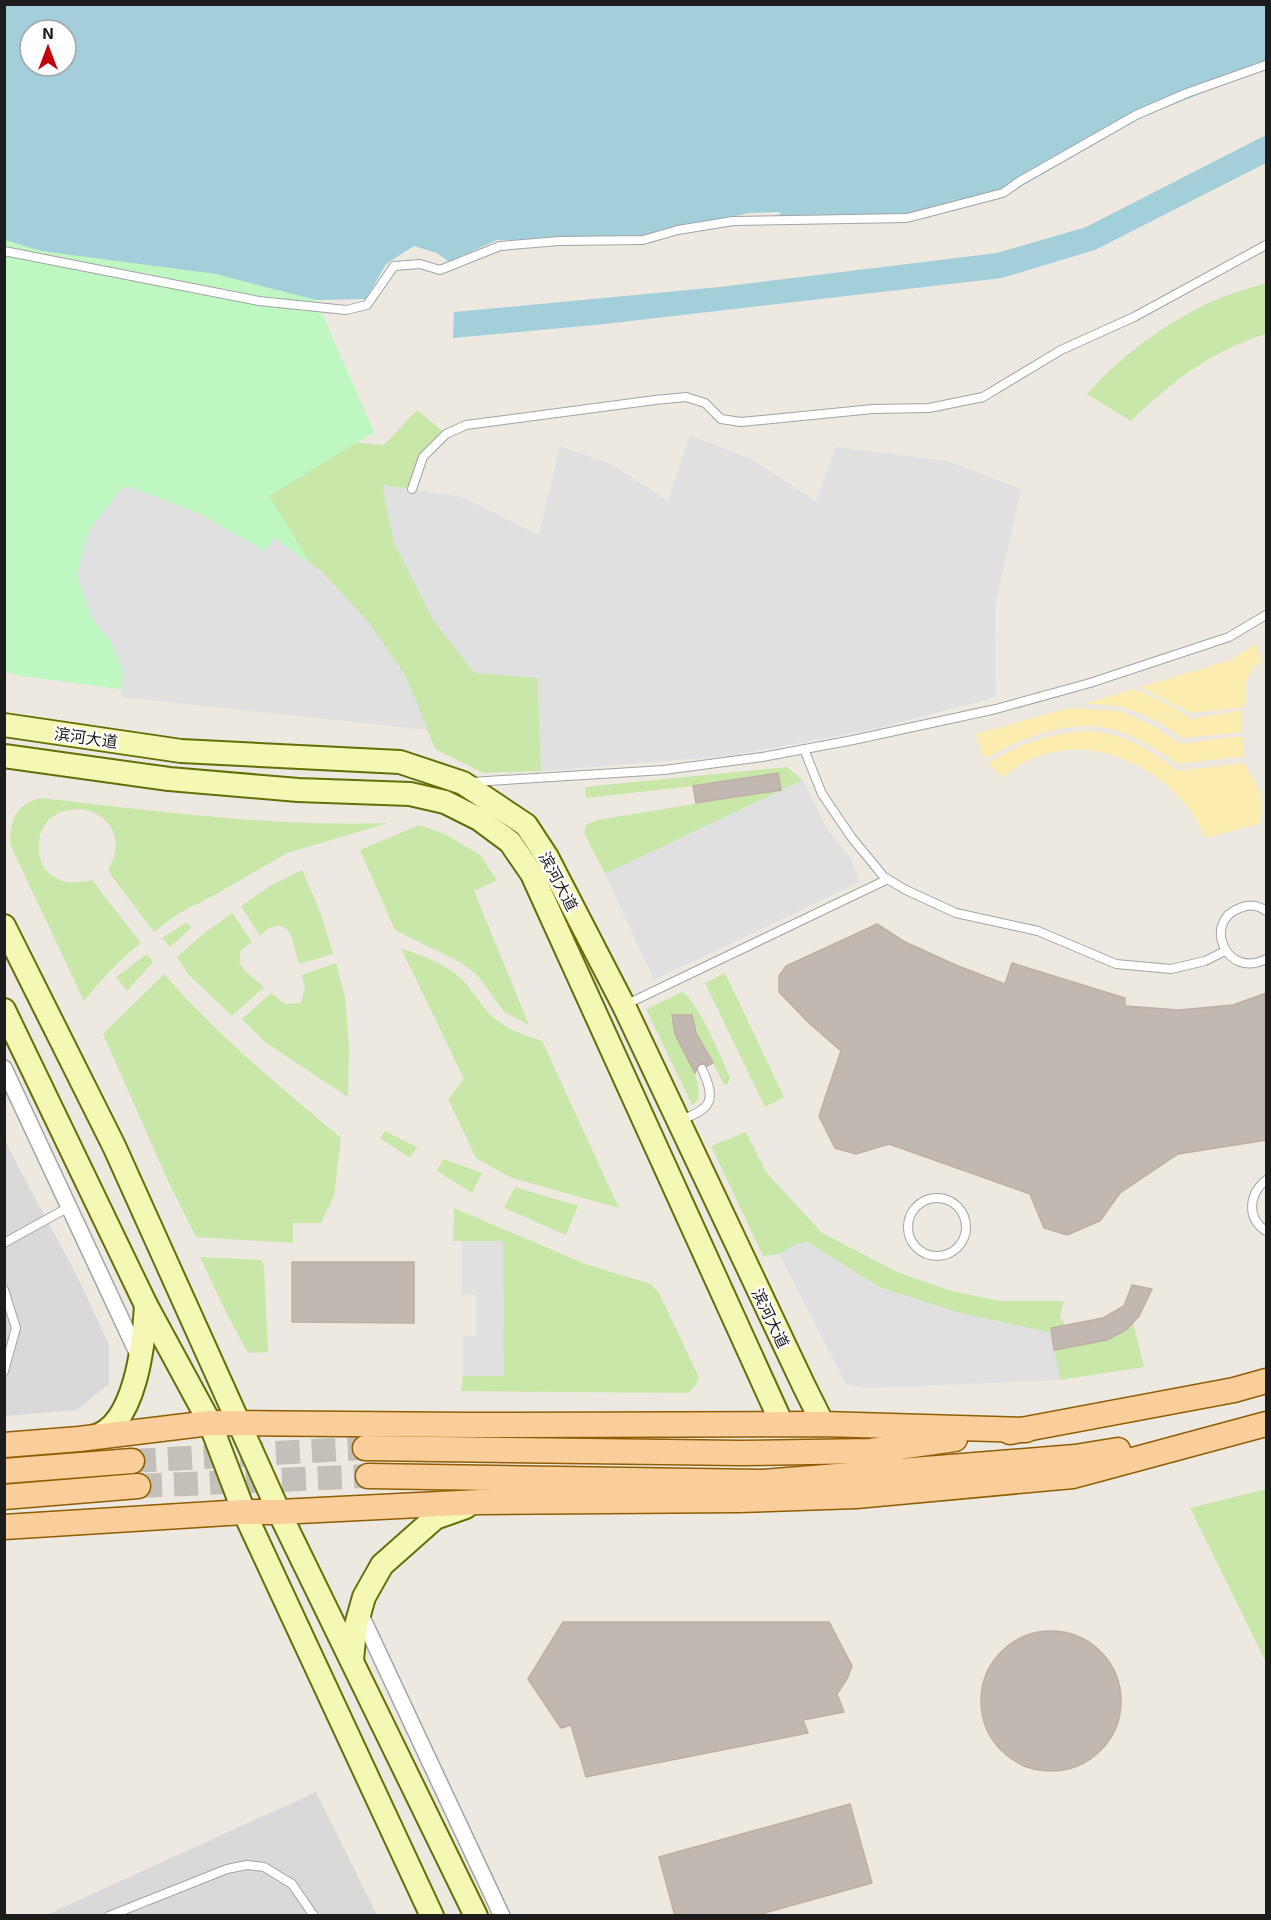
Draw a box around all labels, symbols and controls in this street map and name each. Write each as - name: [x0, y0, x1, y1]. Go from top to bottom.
- north arrow: [18, 18, 78, 78]
- text: N: [42, 23, 54, 42]
- street label: 滨河大道: [53, 723, 119, 751]
- street label: 滨河大道: [536, 848, 582, 914]
- street label: 滨河大道: [748, 1285, 794, 1351]

